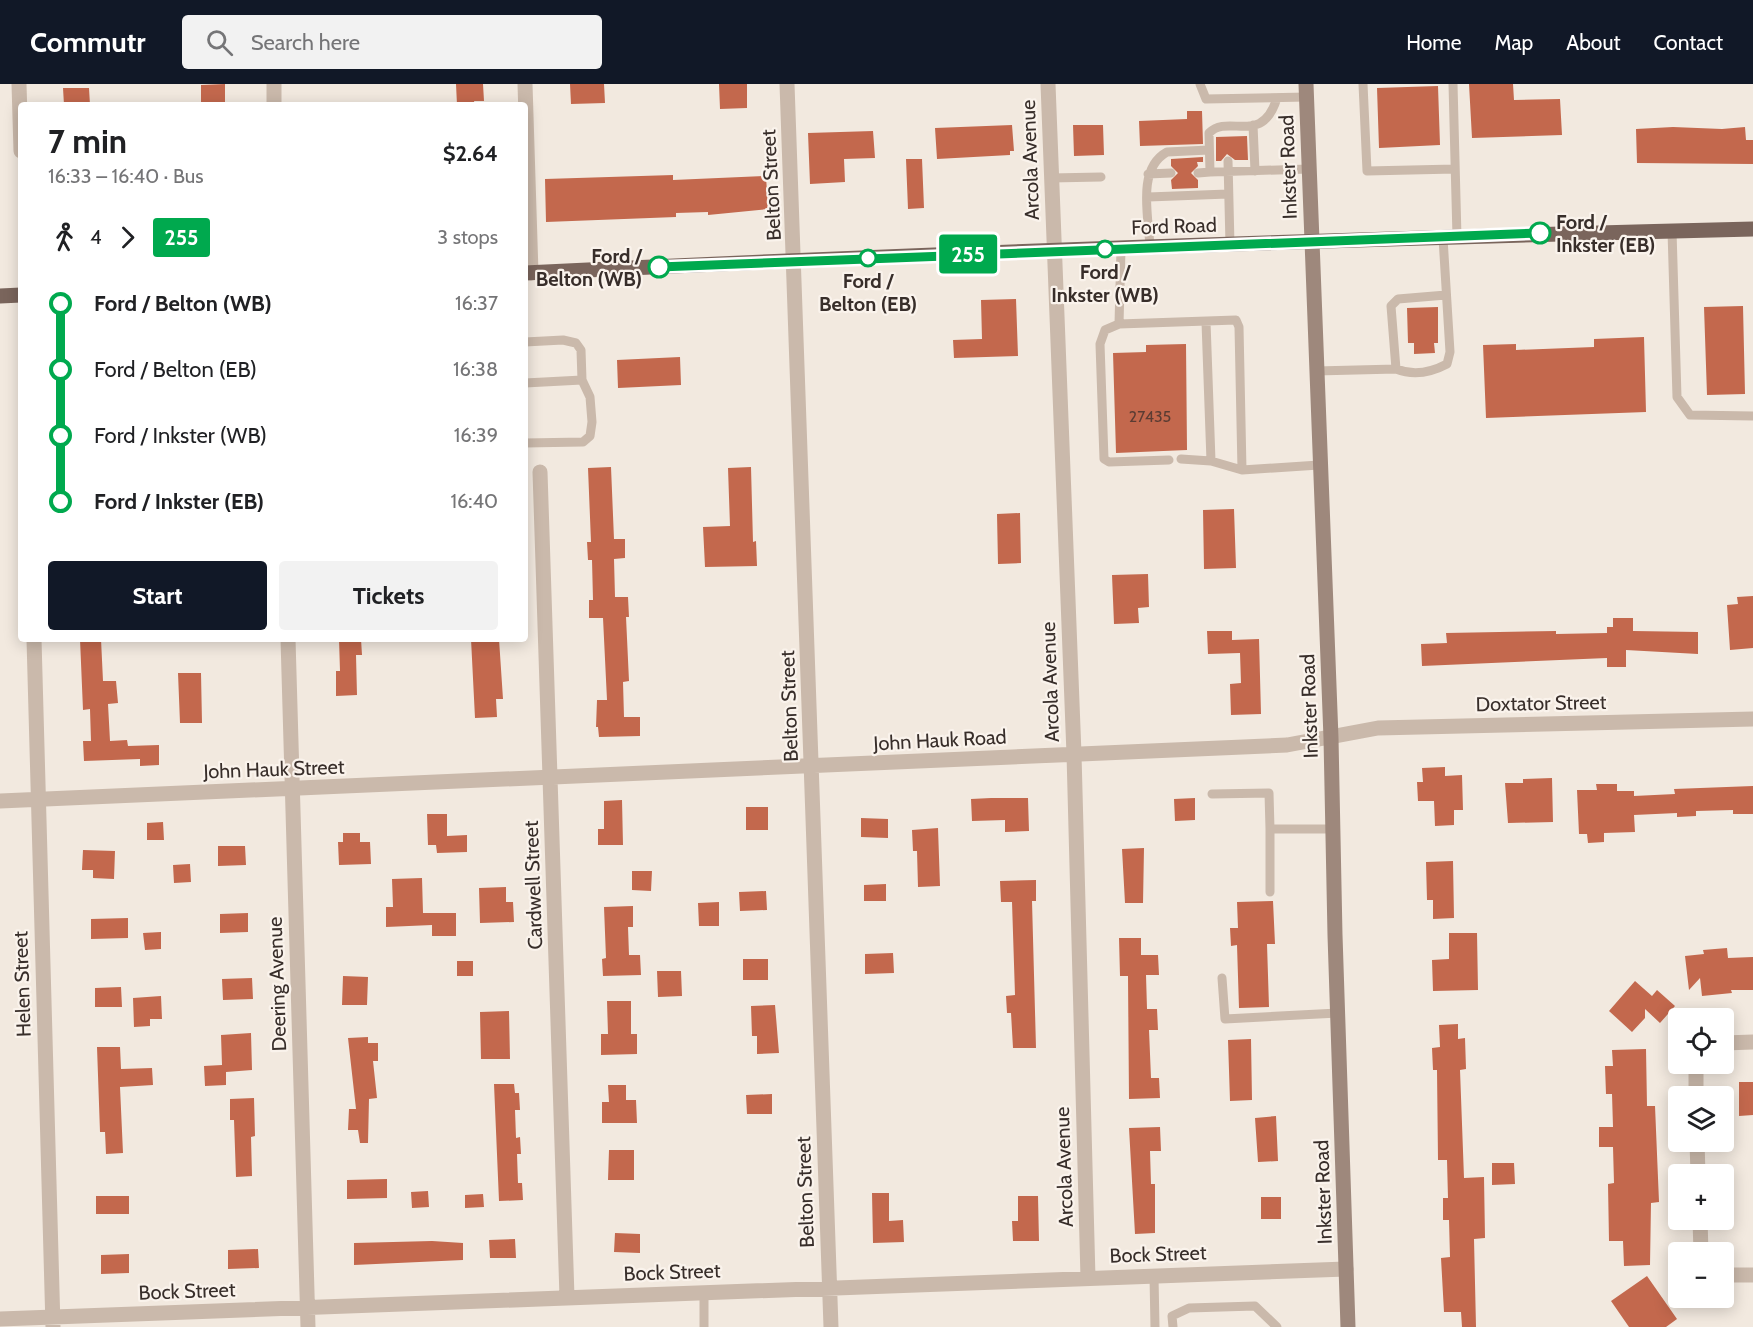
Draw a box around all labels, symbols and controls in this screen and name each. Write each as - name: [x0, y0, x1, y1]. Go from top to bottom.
- search box: [182, 15, 602, 69]
- text: Commutr: [30, 25, 146, 59]
- icon: search: [203, 26, 236, 59]
- text: Search here: [251, 29, 360, 56]
- text: Home: [1406, 30, 1462, 55]
- text: Map: [1495, 30, 1533, 55]
- text: About: [1566, 30, 1620, 55]
- text: Contact: [1653, 30, 1723, 55]
- street label: Arcola Avenue: [1016, 99, 1044, 221]
- street label: Inkster Road: [1274, 114, 1302, 220]
- text: 7 min: [48, 121, 127, 161]
- street label: Belton Street: [756, 128, 786, 241]
- text: $2.64: [443, 140, 498, 167]
- text: 16:33 – 16:40 · Bus: [48, 164, 203, 188]
- place label: Ford / Inkster (EB): [1556, 210, 1655, 257]
- street label: Ford Road: [1131, 213, 1217, 239]
- icon: walk: [48, 221, 81, 254]
- icon: forward: [111, 221, 144, 254]
- marker: Ford / Inkster (EB): [1529, 222, 1551, 244]
- text: 4: [90, 225, 102, 249]
- text: 255: [165, 225, 198, 250]
- text: 3 stops: [437, 225, 498, 249]
- line badge: 255: [934, 234, 1002, 274]
- marker: Ford / Inkster (WB): [1096, 240, 1114, 258]
- text: 255: [951, 242, 985, 267]
- place label: Ford / Belton (WB): [536, 244, 643, 291]
- marker: Ford / Belton (EB): [859, 249, 877, 267]
- marker: Ford / Belton (WB): [648, 256, 670, 278]
- place label: Ford / Inkster (WB): [1051, 260, 1159, 307]
- place label: Ford / Belton (EB): [819, 269, 917, 316]
- text: Ford / Belton (WB): [94, 290, 272, 317]
- text: 16:37: [455, 291, 498, 315]
- text: Ford / Belton (EB): [94, 356, 257, 383]
- text: 16:38: [453, 357, 498, 381]
- house number: 27435: [1129, 407, 1171, 426]
- text: Ford / Inkster (WB): [94, 422, 267, 449]
- text: 16:39: [454, 423, 498, 447]
- text: Ford / Inkster (EB): [94, 488, 264, 515]
- text: 16:40: [450, 489, 498, 513]
- button: Start: [48, 561, 267, 630]
- button: Tickets: [279, 561, 498, 630]
- street label: Arcola Avenue: [1036, 621, 1064, 743]
- street label: Belton Street: [775, 650, 803, 762]
- street label: Inkster Road: [1295, 653, 1323, 759]
- street label: Doxtator Street: [1476, 690, 1607, 716]
- street label: John Hauk Road: [872, 725, 1007, 756]
- street label: John Hauk Street: [202, 755, 345, 783]
- street label: Cardwell Street: [519, 820, 547, 950]
- street label: Deering Avenue: [263, 916, 291, 1052]
- street label: Helen Street: [8, 930, 36, 1037]
- map controls: [1668, 1008, 1734, 1308]
- button: locate: [1668, 1008, 1734, 1074]
- button: layers: [1668, 1086, 1734, 1152]
- street label: Arcola Avenue: [1050, 1106, 1078, 1228]
- street label: Belton Street: [791, 1136, 819, 1248]
- street label: Inkster Road: [1309, 1139, 1337, 1245]
- button: +: [1668, 1164, 1734, 1230]
- street label: Bock Street: [1109, 1240, 1207, 1268]
- button: −: [1668, 1242, 1734, 1308]
- street label: Bock Street: [623, 1258, 721, 1286]
- street label: Bock Street: [138, 1277, 236, 1305]

